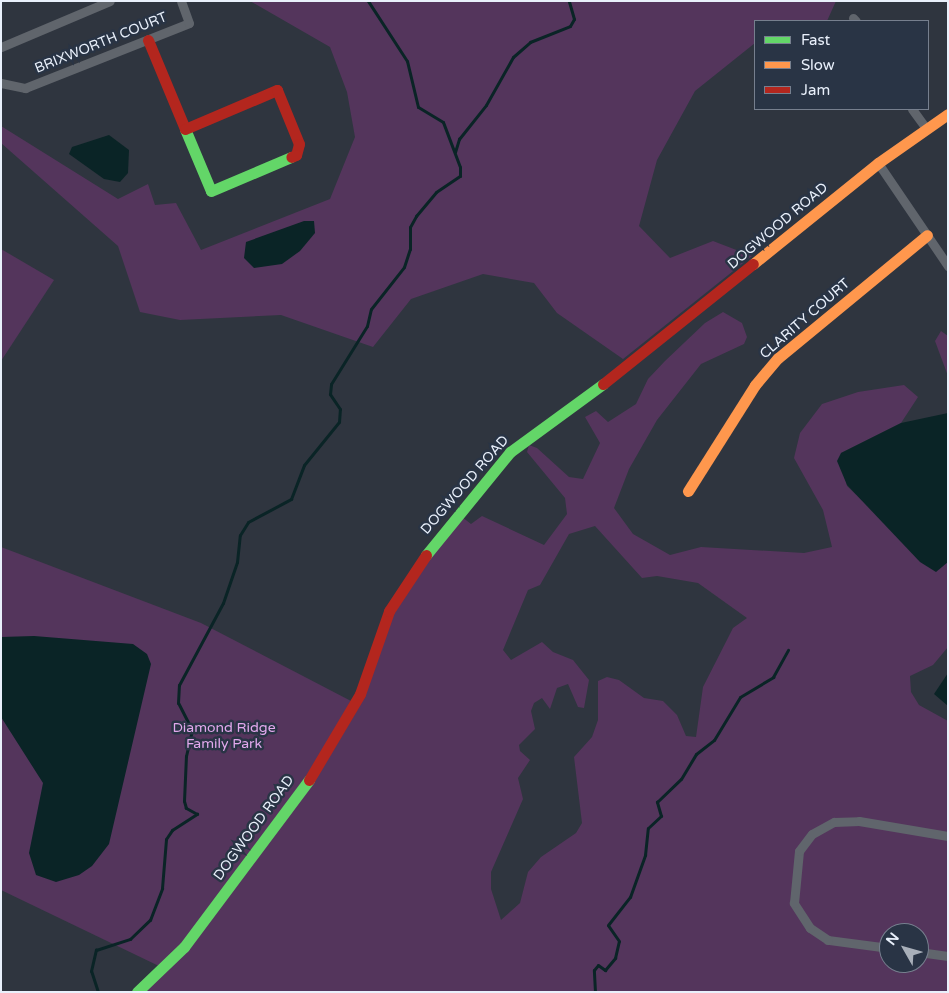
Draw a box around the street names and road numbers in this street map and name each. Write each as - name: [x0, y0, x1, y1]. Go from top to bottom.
- street label: BRIXWORTH COURT: [32, 9, 170, 77]
- street label: DOGWOOD ROAD: [724, 179, 832, 273]
- street label: CLARITY COURT: [757, 275, 853, 363]
- street label: DOGWOOD ROAD: [417, 432, 513, 538]
- street label: DOGWOOD ROAD: [210, 772, 298, 884]

